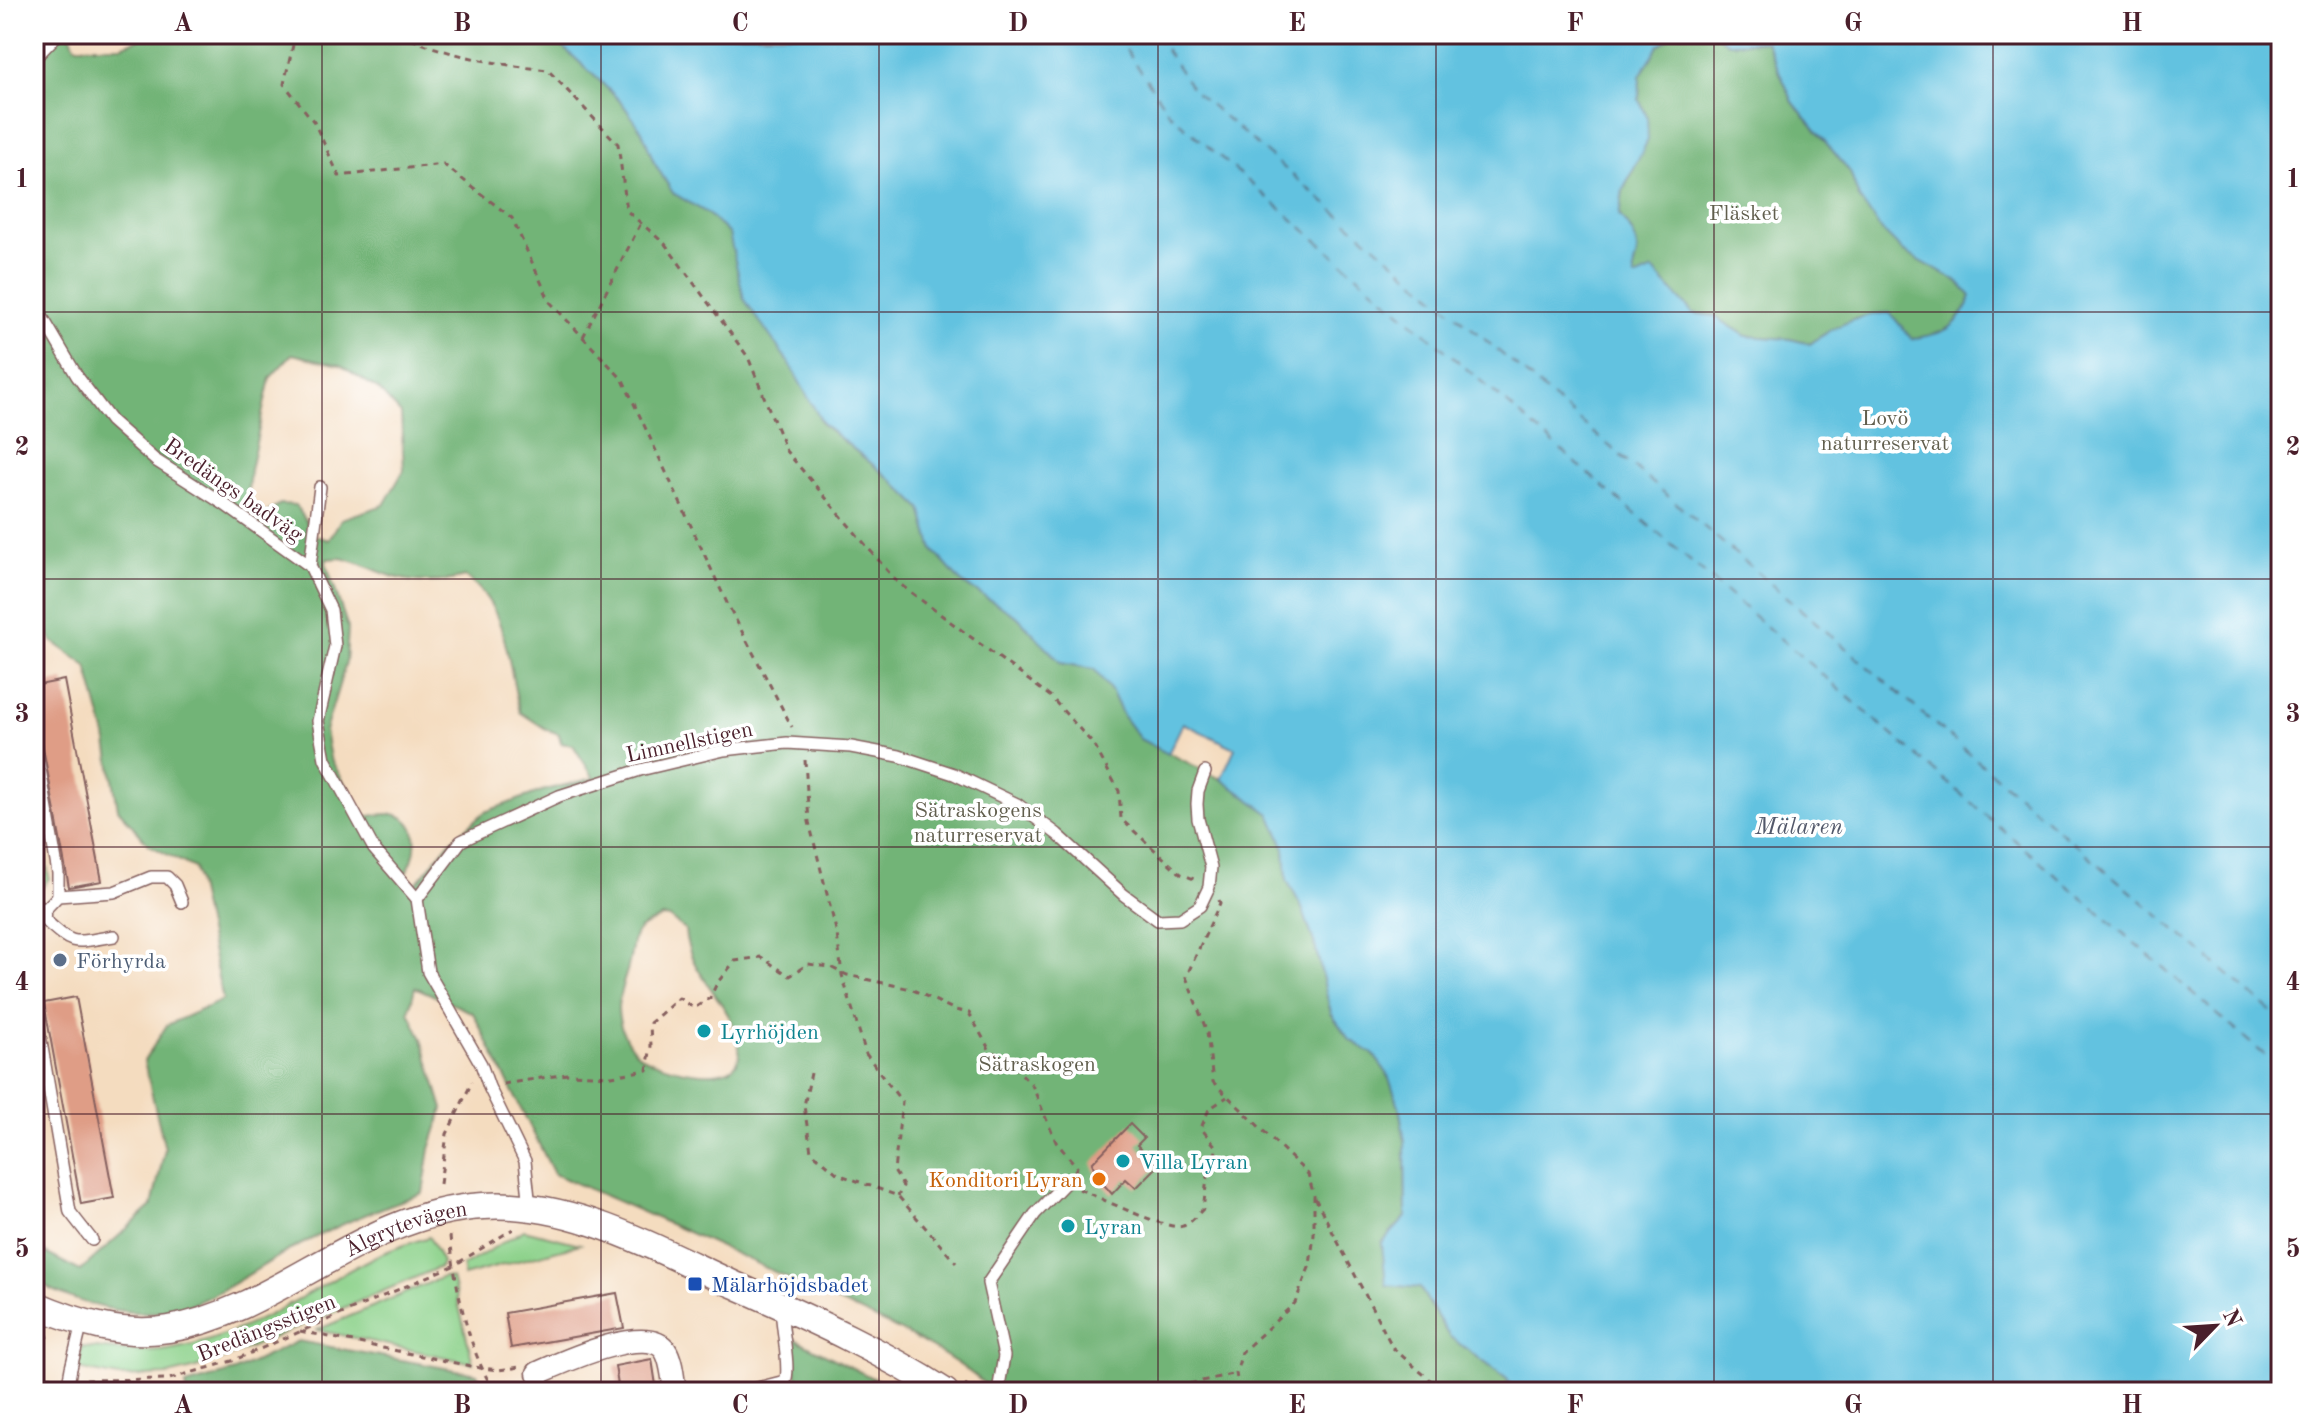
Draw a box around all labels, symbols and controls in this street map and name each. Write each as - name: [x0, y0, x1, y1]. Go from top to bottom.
- text: A: [173, 11, 193, 37]
- text: B: [453, 11, 471, 37]
- text: C: [731, 11, 749, 37]
- text: D: [1008, 11, 1028, 37]
- text: E: [1288, 11, 1306, 37]
- text: F: [1566, 11, 1584, 37]
- text: G: [1844, 11, 1862, 37]
- text: H: [2121, 11, 2143, 37]
- text: 1: [14, 167, 30, 193]
- text: 1: [2285, 167, 2301, 193]
- park label: Fläsket: [1709, 203, 1779, 225]
- park label: Lovö naturreservat: [1821, 408, 1949, 455]
- text: 2: [14, 435, 30, 461]
- street label: Bredängs badväg: [159, 435, 306, 547]
- text: 2: [2285, 435, 2301, 461]
- text: 3: [14, 702, 30, 728]
- text: 3: [2285, 702, 2301, 728]
- street label: Limnellstigen: [624, 719, 755, 767]
- park label: Sätraskogens naturreservat: [914, 800, 1042, 847]
- water label: Mälaren: [1754, 816, 1843, 840]
- marker: Förhyrda: [51, 951, 69, 969]
- place label: Förhyrda: [76, 951, 166, 973]
- text: 4: [14, 970, 30, 996]
- text: 4: [2285, 970, 2301, 996]
- marker: Lyrhöjden: [695, 1022, 713, 1040]
- place label: Lyrhöjden: [720, 1022, 819, 1044]
- park label: Sätraskogen: [978, 1054, 1096, 1076]
- marker: Villa Lyran: [1114, 1152, 1132, 1170]
- place label: Villa Lyran: [1139, 1152, 1248, 1174]
- place label: Konditori Lyran: [928, 1170, 1083, 1192]
- marker: Konditori Lyran: [1090, 1170, 1108, 1188]
- street label: Ålgrytevägen: [340, 1198, 469, 1262]
- marker: Lyran: [1059, 1217, 1077, 1235]
- place label: Lyran: [1084, 1217, 1142, 1239]
- text: 5: [14, 1237, 30, 1263]
- text: 5: [2285, 1237, 2301, 1263]
- marker: Mälarhöjdsbadet: [686, 1275, 704, 1293]
- place label: Mälarhöjdsbadet: [711, 1275, 869, 1297]
- north arrow: [2175, 1286, 2255, 1366]
- street label: Bredängsstigen: [194, 1291, 339, 1367]
- text: N: [2218, 1306, 2245, 1331]
- text: A: [173, 1393, 193, 1419]
- text: B: [453, 1393, 471, 1419]
- text: C: [731, 1393, 749, 1419]
- text: D: [1008, 1393, 1028, 1419]
- text: E: [1288, 1393, 1306, 1419]
- text: F: [1566, 1393, 1584, 1419]
- text: G: [1844, 1393, 1862, 1419]
- text: H: [2121, 1393, 2143, 1419]

